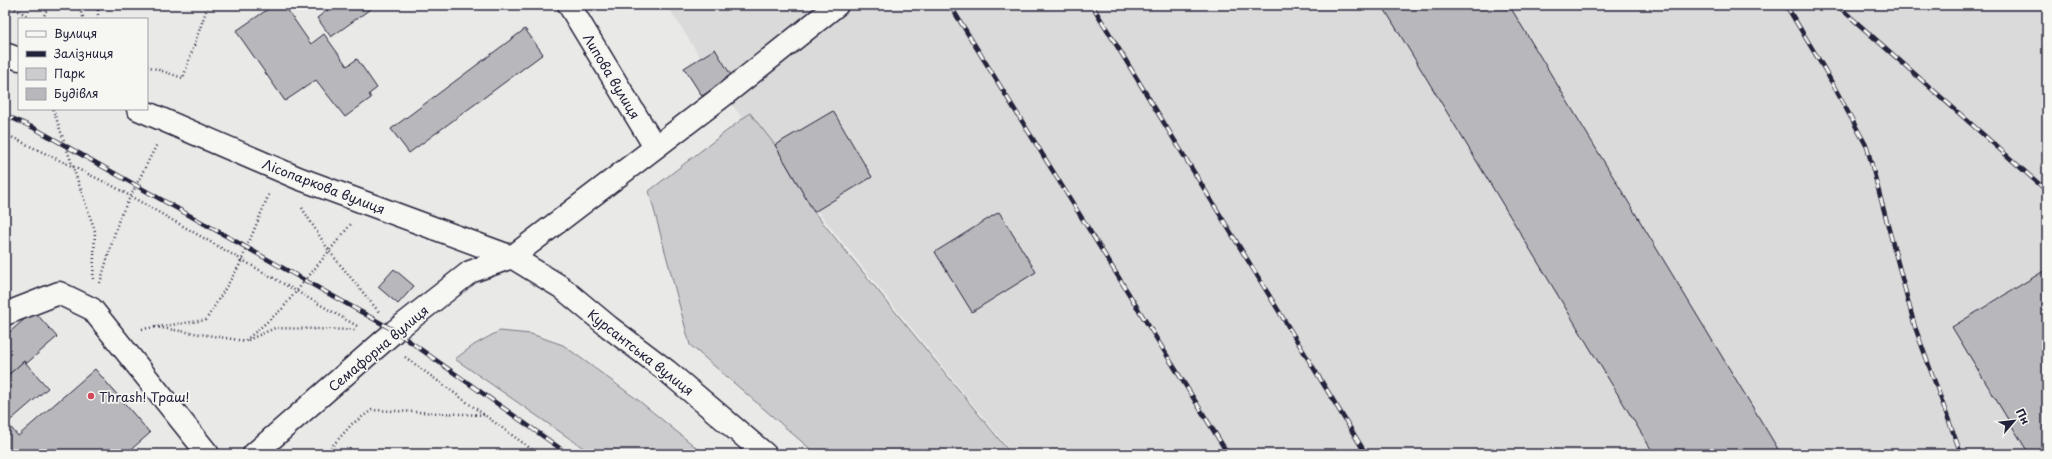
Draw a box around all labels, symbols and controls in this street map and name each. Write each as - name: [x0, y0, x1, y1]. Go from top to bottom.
- legend: [18, 18, 148, 110]
- text: Вулиця: [54, 24, 97, 42]
- street label: Липова вулиця: [579, 30, 645, 122]
- text: Залізниця: [53, 44, 113, 62]
- text: Парк: [54, 64, 86, 82]
- text: Будівля: [54, 84, 99, 102]
- street label: Лісопаркова вулиця: [260, 154, 388, 218]
- street label: Семафорна вулиця: [324, 300, 432, 396]
- street label: Курсантська вулиця: [584, 305, 698, 399]
- place label: Thrash! Траш!: [99, 387, 189, 406]
- marker: Thrash! Траш!: [86, 391, 96, 401]
- north arrow: [1994, 401, 2034, 441]
- text: Пн: [2012, 405, 2035, 427]

